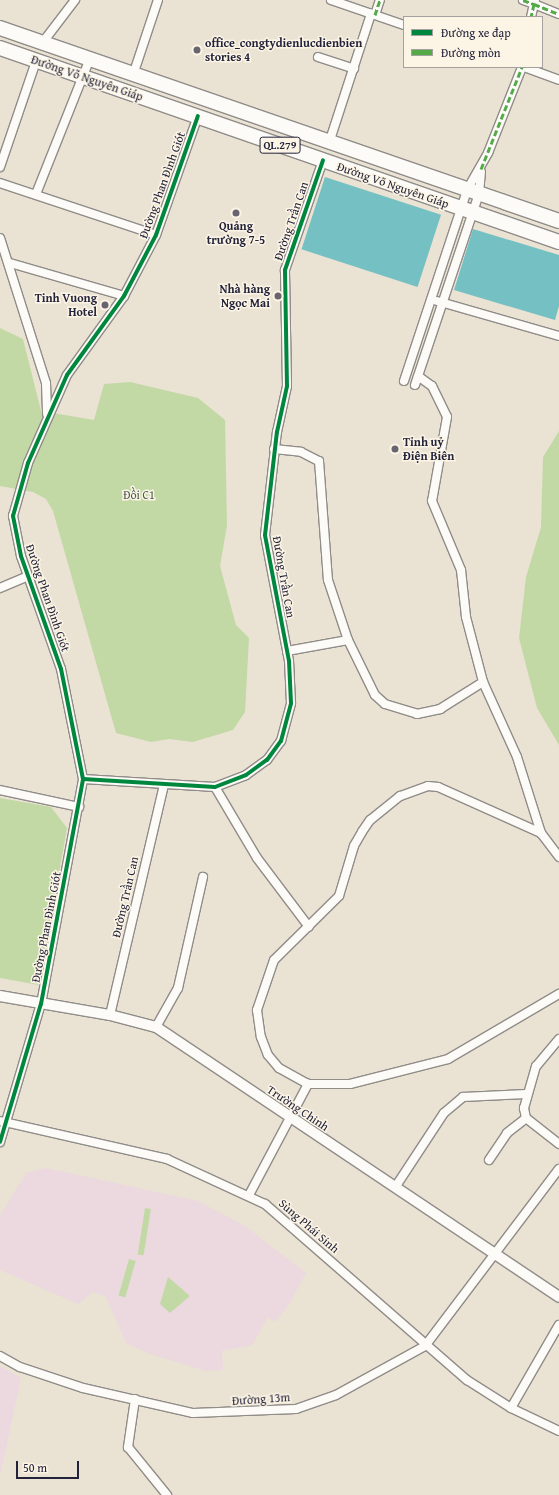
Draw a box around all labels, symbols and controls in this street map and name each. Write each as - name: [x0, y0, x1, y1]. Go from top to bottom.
- legend: [403, 16, 543, 68]
- text: Đường xe đạp: [441, 24, 511, 41]
- place label: office_congtydienlucdienbien stories 4: [205, 36, 362, 64]
- text: Đường mòn: [441, 44, 501, 61]
- marker: office_congtydienlucdienbien stories 4: [192, 45, 202, 55]
- street label: Đường Võ Nguyên Giáp: [29, 52, 145, 104]
- street label: Đường Phan Đình Giót: [136, 130, 188, 240]
- road number: QL.279: [259, 136, 301, 154]
- street label: Đường Võ Nguyên Giáp: [335, 159, 451, 211]
- street label: Đường Trần Can: [271, 180, 311, 262]
- marker: Quảng trường 7-5: [231, 208, 241, 218]
- place label: Quảng trường 7-5: [207, 219, 265, 247]
- place label: Nhà hàng Ngọc Mai: [219, 282, 270, 310]
- place label: Tinh Vuong Hotel: [35, 291, 97, 319]
- marker: Nhà hàng Ngọc Mai: [273, 291, 283, 301]
- marker: Tinh Vuong Hotel: [100, 300, 110, 310]
- place label: Tỉnh uỷ Điện Biên: [403, 435, 454, 463]
- marker: Tỉnh uỷ Điện Biên: [390, 444, 400, 454]
- park label: Đồi C1: [123, 488, 155, 502]
- street label: Đường Trần Can: [270, 535, 298, 619]
- street label: Đường Phan Đình Giót: [23, 542, 73, 654]
- street label: Đường Trần Can: [109, 855, 141, 939]
- street label: Đường Phan Đình Giót: [28, 870, 64, 984]
- street label: Trường Chinh: [264, 1082, 332, 1134]
- street label: Sùng Phái Sinh: [276, 1196, 342, 1256]
- street label: Đường 13m: [231, 1390, 291, 1408]
- scale bar: [18, 1453, 81, 1479]
- text: 50 m: [23, 1459, 47, 1476]

